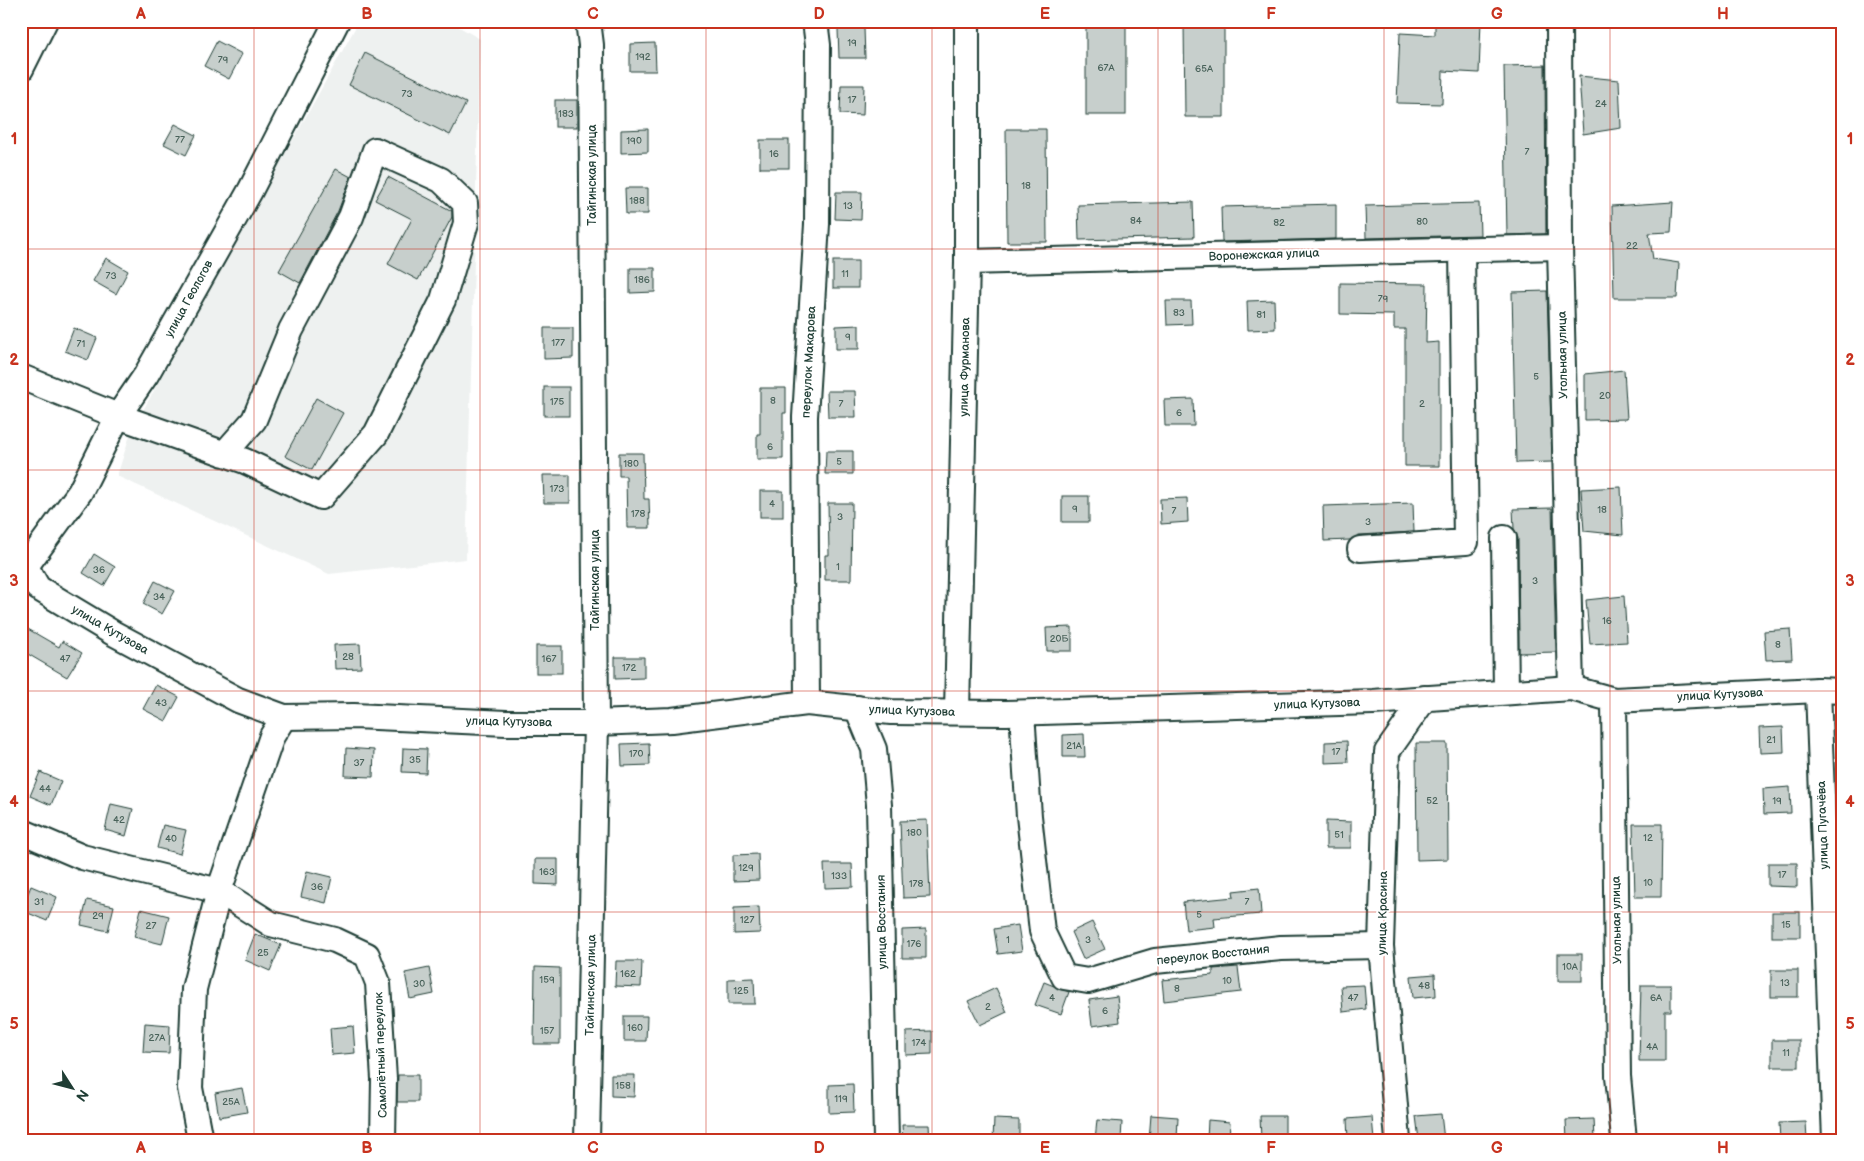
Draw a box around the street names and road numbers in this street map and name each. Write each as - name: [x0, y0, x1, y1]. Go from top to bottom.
- street label: Тайгинская улица: [585, 124, 600, 226]
- street label: Воронежская улица: [1208, 246, 1320, 264]
- street label: улица Геологов: [162, 257, 217, 340]
- street label: переулок Макарова: [799, 306, 819, 418]
- street label: Угольная улица: [1555, 311, 1571, 399]
- street label: улица Фурманова: [957, 317, 973, 417]
- street label: Тайгинская улица: [588, 529, 603, 631]
- street label: улица Кутузова: [69, 602, 151, 658]
- street label: улица Кутузова: [1677, 685, 1763, 705]
- street label: улица Кутузова: [1274, 695, 1360, 713]
- street label: улица Кутузова: [869, 702, 955, 720]
- street label: улица Кутузова: [466, 714, 552, 730]
- street label: улица Пугачёва: [1814, 780, 1832, 870]
- street label: улица Красина: [1375, 871, 1391, 955]
- street label: улица Восстания: [874, 874, 890, 969]
- street label: Угольная улица: [1609, 876, 1625, 964]
- street label: Тайгинская улица: [583, 934, 599, 1036]
- street label: переулок Восстания: [1156, 942, 1271, 968]
- street label: Самолётный переулок: [371, 991, 391, 1118]

